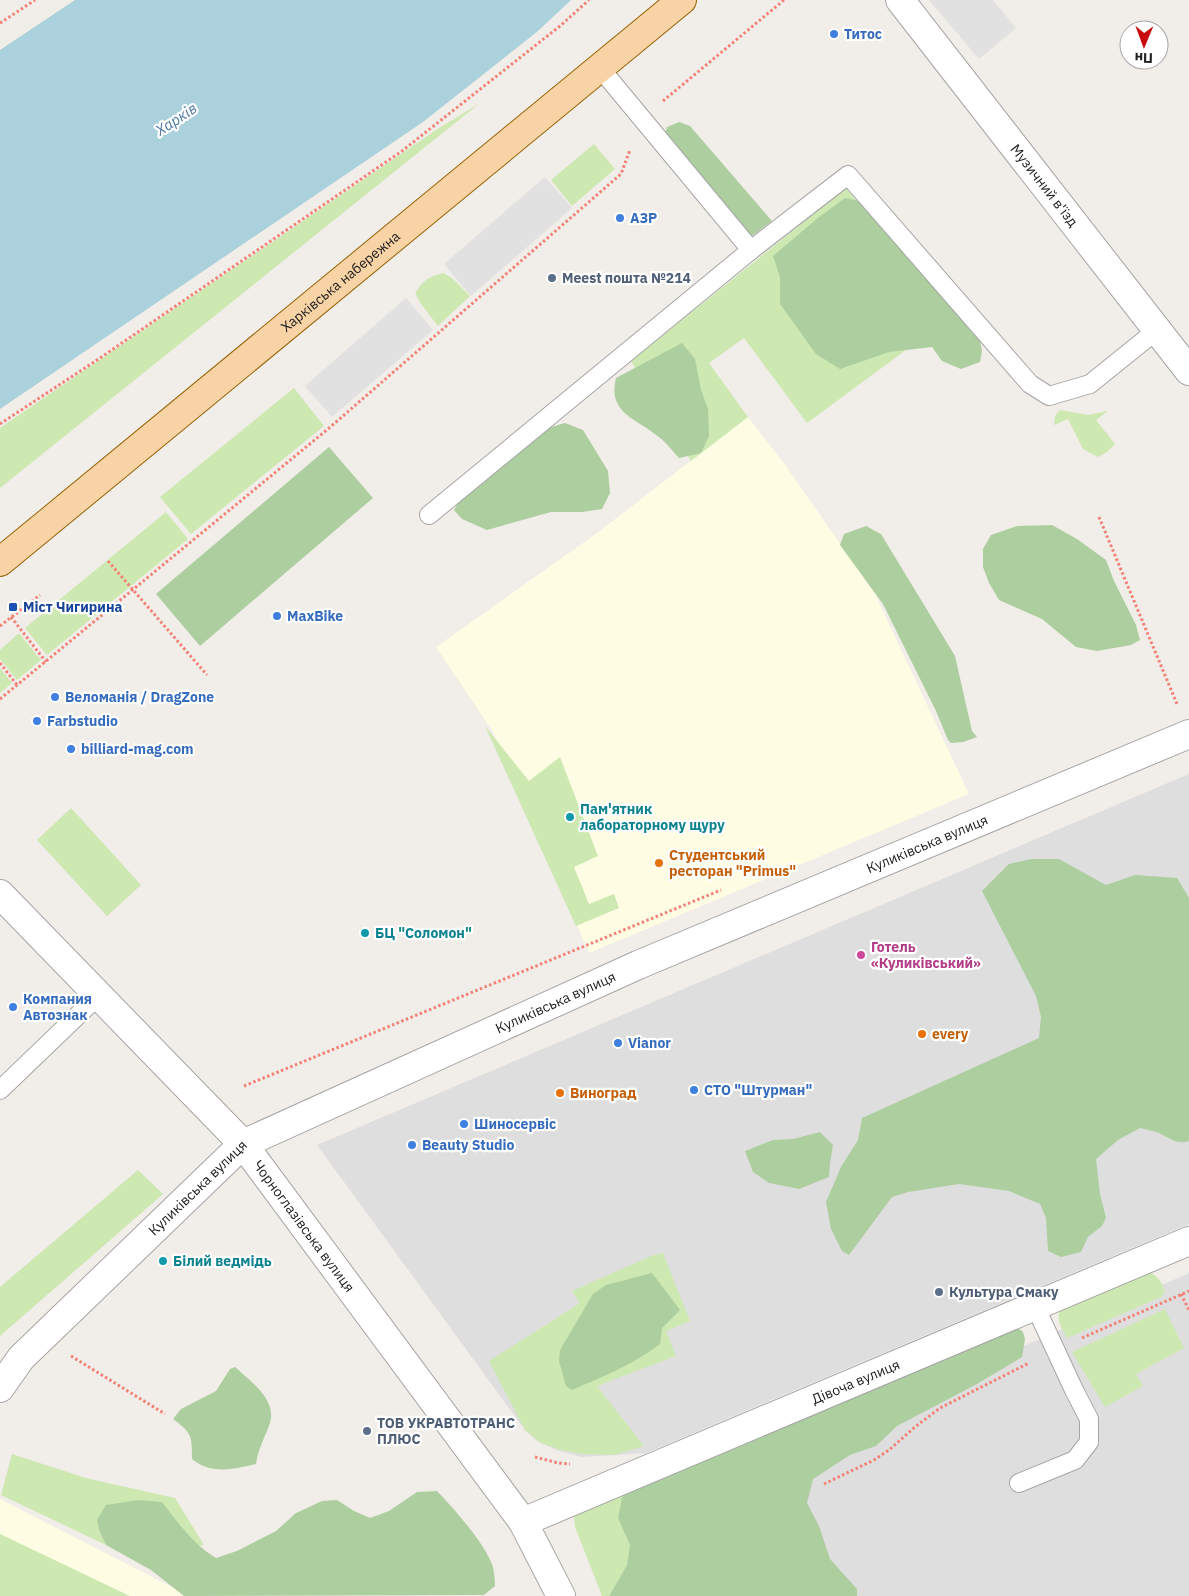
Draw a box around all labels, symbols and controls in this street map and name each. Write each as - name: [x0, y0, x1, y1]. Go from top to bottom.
- north arrow: [1119, 20, 1169, 70]
- place label: Титос: [844, 25, 882, 43]
- marker: Титос: [828, 28, 840, 40]
- text: Пн: [1134, 49, 1153, 67]
- water label: Харків: [151, 98, 200, 140]
- street label: Музичний в'їзд: [1007, 141, 1082, 230]
- place label: АЗР: [630, 209, 657, 227]
- marker: АЗР: [614, 212, 626, 224]
- street label: Харківська набережна: [277, 227, 404, 336]
- place label: Meest пошта №214: [562, 269, 691, 287]
- marker: Meest пошта №214: [546, 272, 558, 284]
- place label: Міст Чигирина: [23, 598, 123, 616]
- marker: Міст Чигирина: [7, 601, 19, 613]
- place label: MaxBike: [287, 607, 343, 625]
- marker: MaxBike: [271, 610, 283, 622]
- place label: Веломанія / DragZone: [65, 688, 214, 706]
- marker: Веломанія / DragZone: [49, 691, 61, 703]
- place label: Farbstudio: [47, 712, 118, 730]
- marker: Farbstudio: [31, 715, 43, 727]
- place label: billiard-mag.com: [81, 740, 194, 758]
- marker: billiard-mag.com: [65, 743, 77, 755]
- place label: Пам'ятник лабораторному щуру: [580, 800, 725, 834]
- street label: Куликівська вулиця: [864, 810, 990, 877]
- marker: Пам'ятник лабораторному щуру: [564, 811, 576, 823]
- place label: Студентський ресторан "Primus": [669, 846, 796, 880]
- marker: Студентський ресторан "Primus": [653, 857, 665, 869]
- place label: БЦ "Соломон": [375, 924, 472, 942]
- marker: БЦ "Соломон": [359, 927, 371, 939]
- place label: Готель «Куликівський»: [871, 938, 981, 972]
- marker: Готель «Куликівський»: [855, 949, 867, 961]
- street label: Куликівська вулиця: [492, 967, 618, 1037]
- place label: Компания Автознак: [23, 990, 92, 1024]
- marker: Компания Автознак: [7, 1001, 19, 1013]
- place label: every: [932, 1025, 969, 1043]
- marker: every: [916, 1028, 928, 1040]
- place label: Vianor: [628, 1034, 671, 1052]
- marker: Vianor: [612, 1037, 624, 1049]
- place label: СТО "Штурман": [704, 1081, 812, 1099]
- place label: Виноград: [570, 1084, 636, 1102]
- marker: СТО "Штурман": [688, 1084, 700, 1096]
- marker: Виноград: [554, 1087, 566, 1099]
- place label: Шиносервіс: [474, 1115, 556, 1133]
- marker: Шиносервіс: [458, 1118, 470, 1130]
- street label: Куликівська вулиця: [145, 1136, 251, 1239]
- place label: Beauty Studio: [422, 1136, 515, 1154]
- marker: Beauty Studio: [406, 1139, 418, 1151]
- street label: Чорноглазівська вулиця: [249, 1157, 359, 1296]
- place label: Білий ведмідь: [173, 1252, 272, 1270]
- marker: Білий ведмідь: [157, 1255, 169, 1267]
- place label: Культура Смаку: [949, 1283, 1059, 1301]
- marker: Культура Смаку: [933, 1286, 945, 1298]
- street label: Дівоча вулиця: [809, 1355, 903, 1408]
- place label: ТОВ УКРАВТОТРАНС ПЛЮС: [377, 1414, 515, 1448]
- marker: ТОВ УКРАВТОТРАНС ПЛЮС: [361, 1425, 373, 1437]

